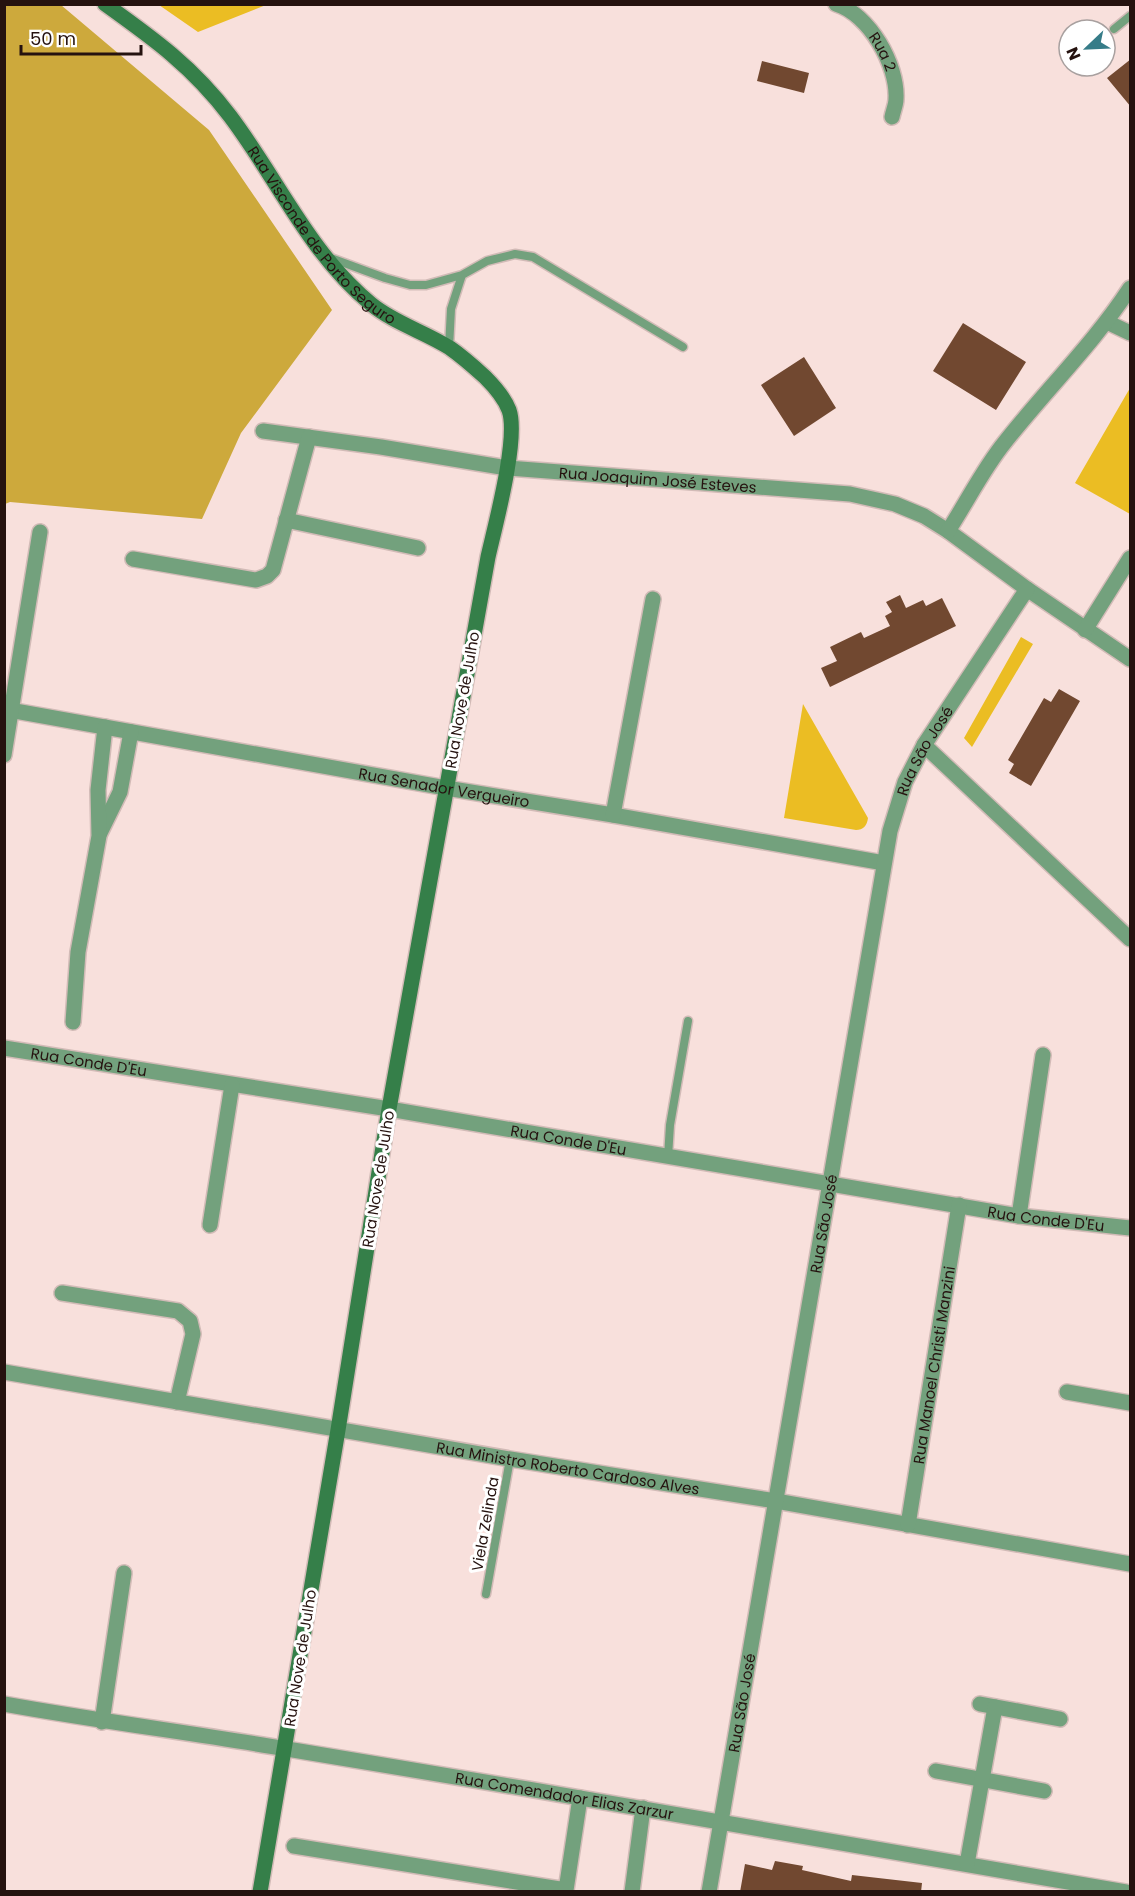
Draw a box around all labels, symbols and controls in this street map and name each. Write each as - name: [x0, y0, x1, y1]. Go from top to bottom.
- scale bar: [21, 18, 141, 56]
- north arrow: [1057, 18, 1117, 78]
- text: 50 m: [30, 26, 76, 51]
- street label: Rua 2: [865, 28, 902, 74]
- text: N: [1061, 44, 1087, 64]
- street label: Rua Visconde de Porto Seguro: [243, 142, 400, 329]
- street label: Rua Joaquim José Esteves: [558, 461, 757, 497]
- street label: Rua Nove de Julho: [440, 630, 484, 770]
- street label: Rua São José: [891, 702, 958, 798]
- street label: Rua Senador Vergueiro: [357, 762, 531, 812]
- street label: Rua Conde D'Eu: [29, 1042, 149, 1081]
- street label: Rua Nove de Julho: [357, 1109, 399, 1249]
- street label: Rua Conde D'Eu: [509, 1119, 628, 1160]
- street label: Rua São José: [804, 1173, 842, 1275]
- street label: Rua Conde D'Eu: [986, 1200, 1106, 1236]
- street label: Rua Manoel Christi Manzini: [907, 1264, 960, 1466]
- street label: Rua Ministro Roberto Cardoso Alves: [435, 1436, 701, 1499]
- street label: Viela Zelinda: [466, 1475, 504, 1573]
- street label: Rua Nove de Julho: [279, 1588, 321, 1728]
- street label: Rua São José: [723, 1652, 760, 1754]
- street label: Rua Comendador Elias Zarzur: [454, 1767, 676, 1824]

